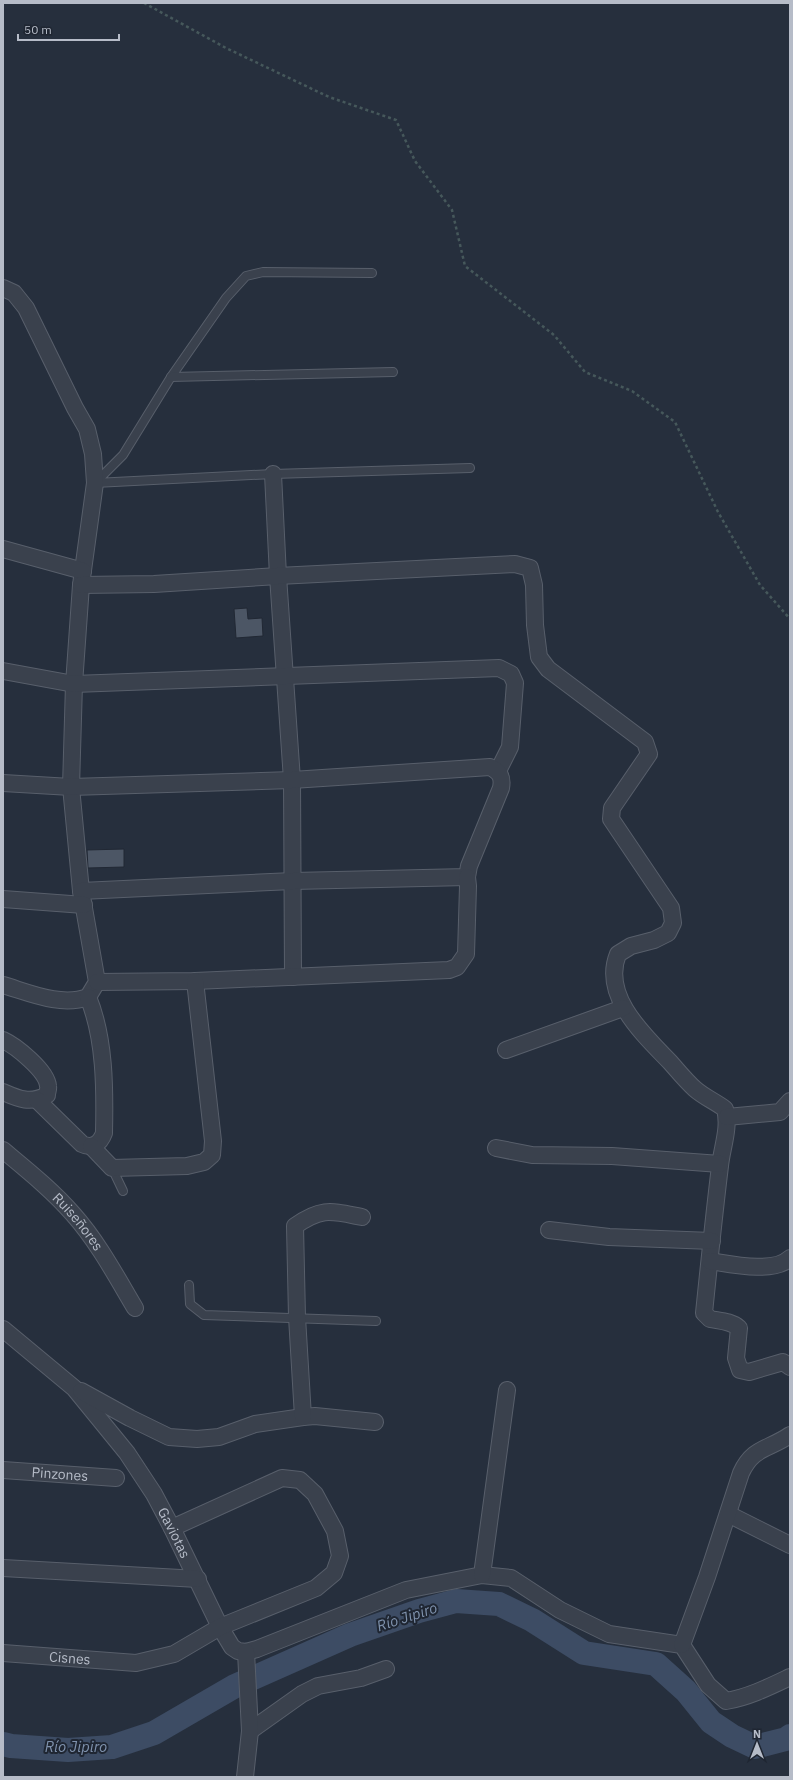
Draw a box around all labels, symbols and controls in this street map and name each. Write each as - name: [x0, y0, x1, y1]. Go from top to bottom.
- scale bar: [18, 16, 119, 42]
- text: 50 m: [24, 22, 52, 37]
- street label: Ruiseñores: [49, 1189, 107, 1254]
- street label: Pinzones: [31, 1463, 89, 1485]
- street label: Gaviotas: [154, 1504, 194, 1561]
- water label: Río Jipiro: [374, 1598, 440, 1635]
- street label: Cisnes: [48, 1647, 91, 1669]
- north arrow: [737, 1724, 777, 1764]
- text: N: [753, 1727, 761, 1741]
- water label: Río Jipiro: [45, 1737, 107, 1756]

